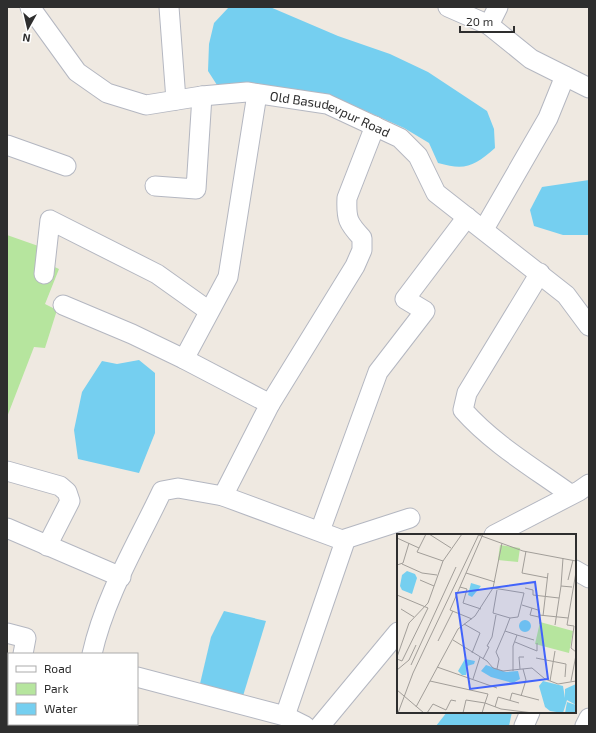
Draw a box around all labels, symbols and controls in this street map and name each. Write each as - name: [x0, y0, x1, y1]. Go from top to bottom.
- north arrow: [8, 8, 48, 48]
- scale bar: [460, 8, 514, 34]
- text: 20 m: [466, 14, 493, 28]
- text: N: [22, 31, 31, 45]
- street label: Old Basudevpur Road: [269, 88, 393, 140]
- inset map: [397, 534, 576, 713]
- legend: [8, 653, 138, 725]
- text: Road: [44, 661, 72, 675]
- text: Park: [44, 681, 69, 695]
- text: Water: [44, 701, 78, 715]

